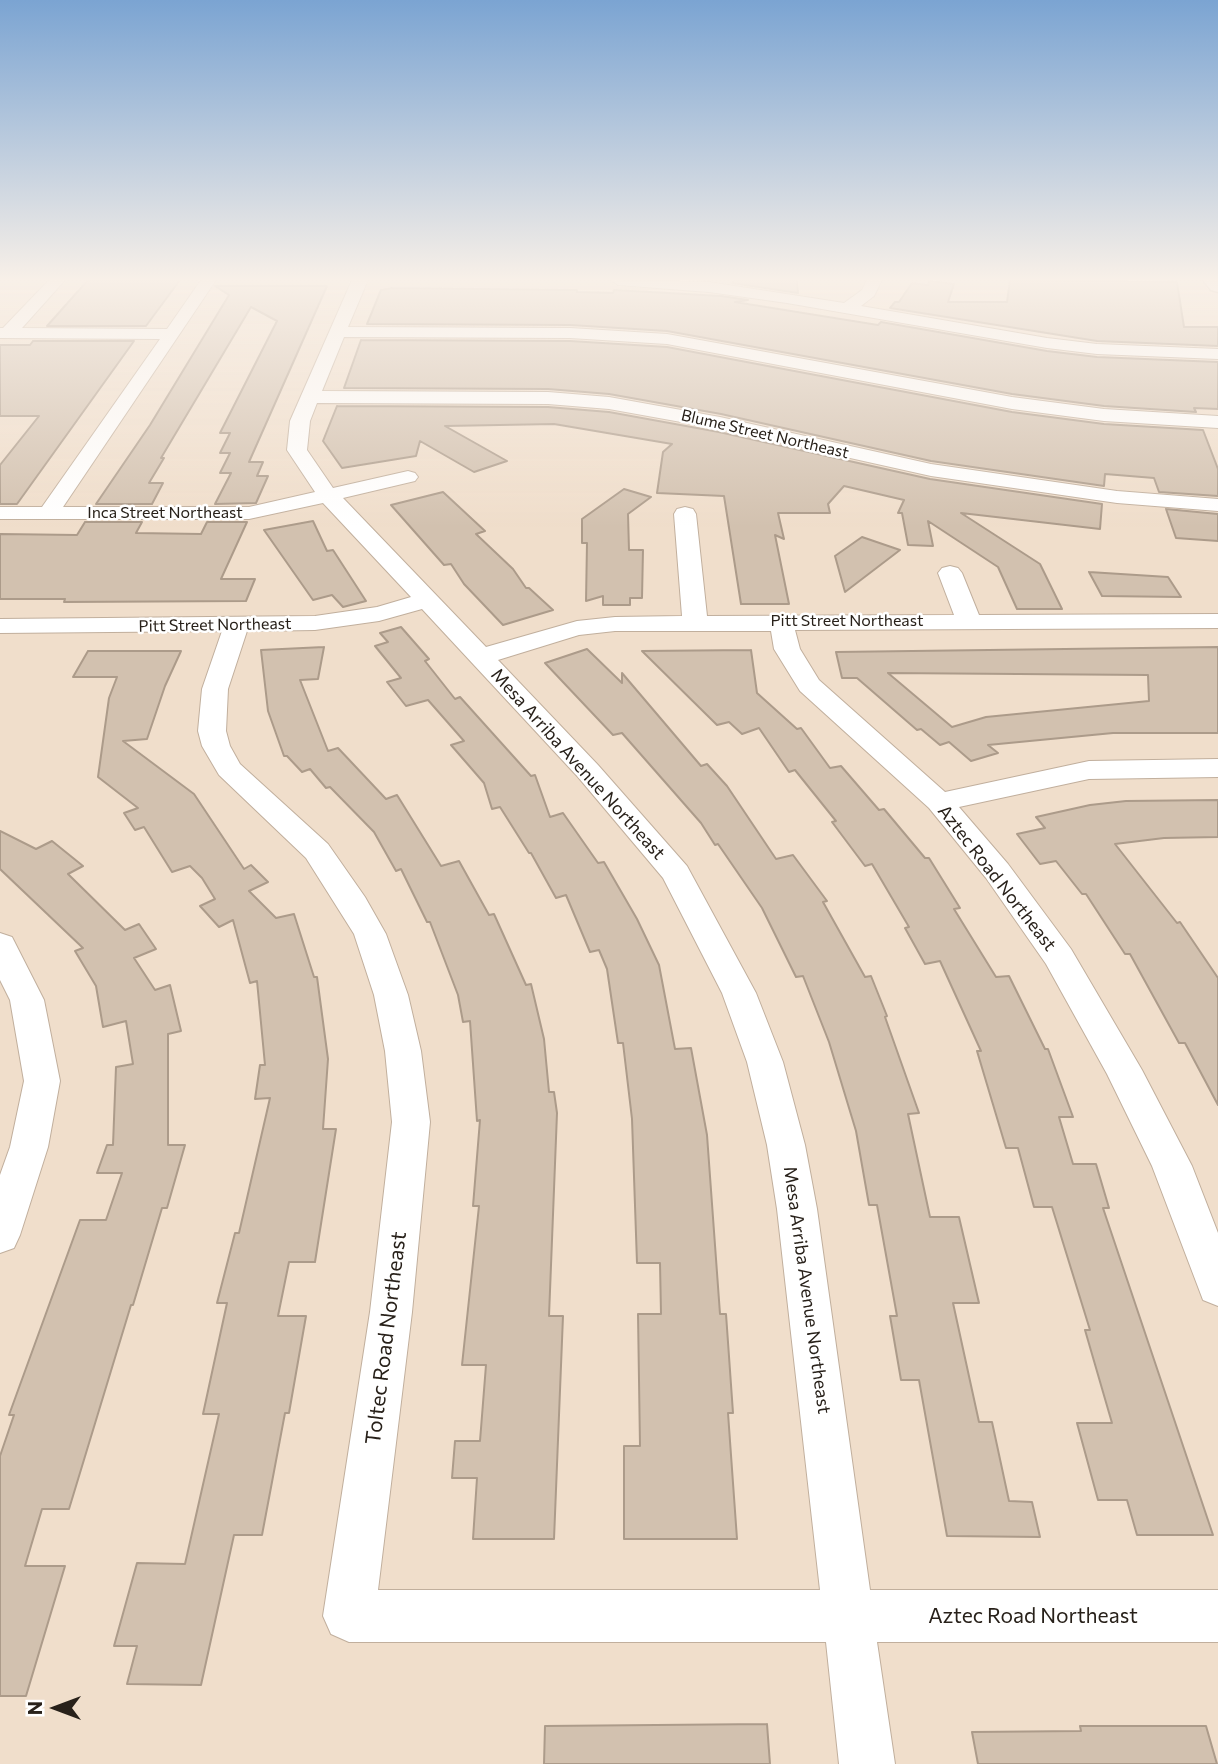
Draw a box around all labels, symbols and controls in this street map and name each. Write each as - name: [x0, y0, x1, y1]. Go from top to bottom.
- street label: Blume Street Northeast: [679, 405, 851, 463]
- street label: Inca Street Northeast: [87, 503, 243, 523]
- street label: Pitt Street Northeast: [771, 611, 923, 631]
- street label: Pitt Street Northeast: [138, 614, 292, 636]
- street label: Mesa Arriba Avenue Northeast: [486, 664, 670, 864]
- street label: Aztec Road Northeast: [933, 801, 1061, 955]
- street label: Mesa Arriba Avenue Northeast: [779, 1165, 835, 1415]
- street label: Toltec Road Northeast: [360, 1230, 412, 1446]
- street label: Aztec Road Northeast: [928, 1603, 1138, 1629]
- north arrow: [21, 1673, 91, 1743]
- text: N: [23, 1701, 46, 1715]

